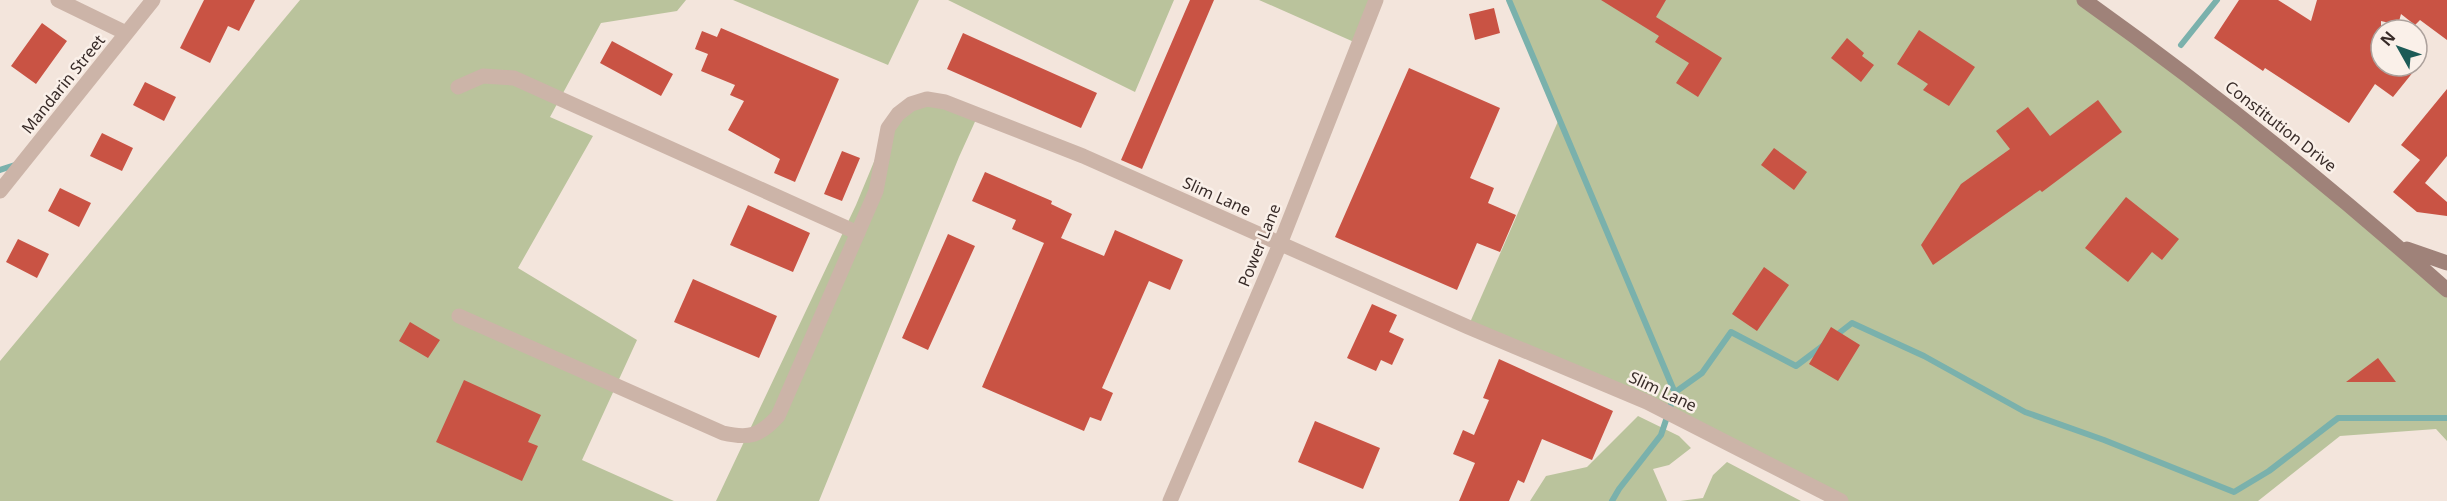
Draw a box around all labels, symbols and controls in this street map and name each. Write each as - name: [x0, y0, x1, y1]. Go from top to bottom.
- north arrow: [2369, 18, 2429, 78]
- text: N: [2375, 26, 2400, 50]
- street label: Mandarin Street: [16, 30, 110, 138]
- street label: Constitution Drive: [2221, 75, 2341, 177]
- street label: Slim Lane: [1179, 171, 1255, 221]
- street label: Power Lane: [1232, 200, 1286, 290]
- street label: Slim Lane: [1626, 366, 1700, 416]

